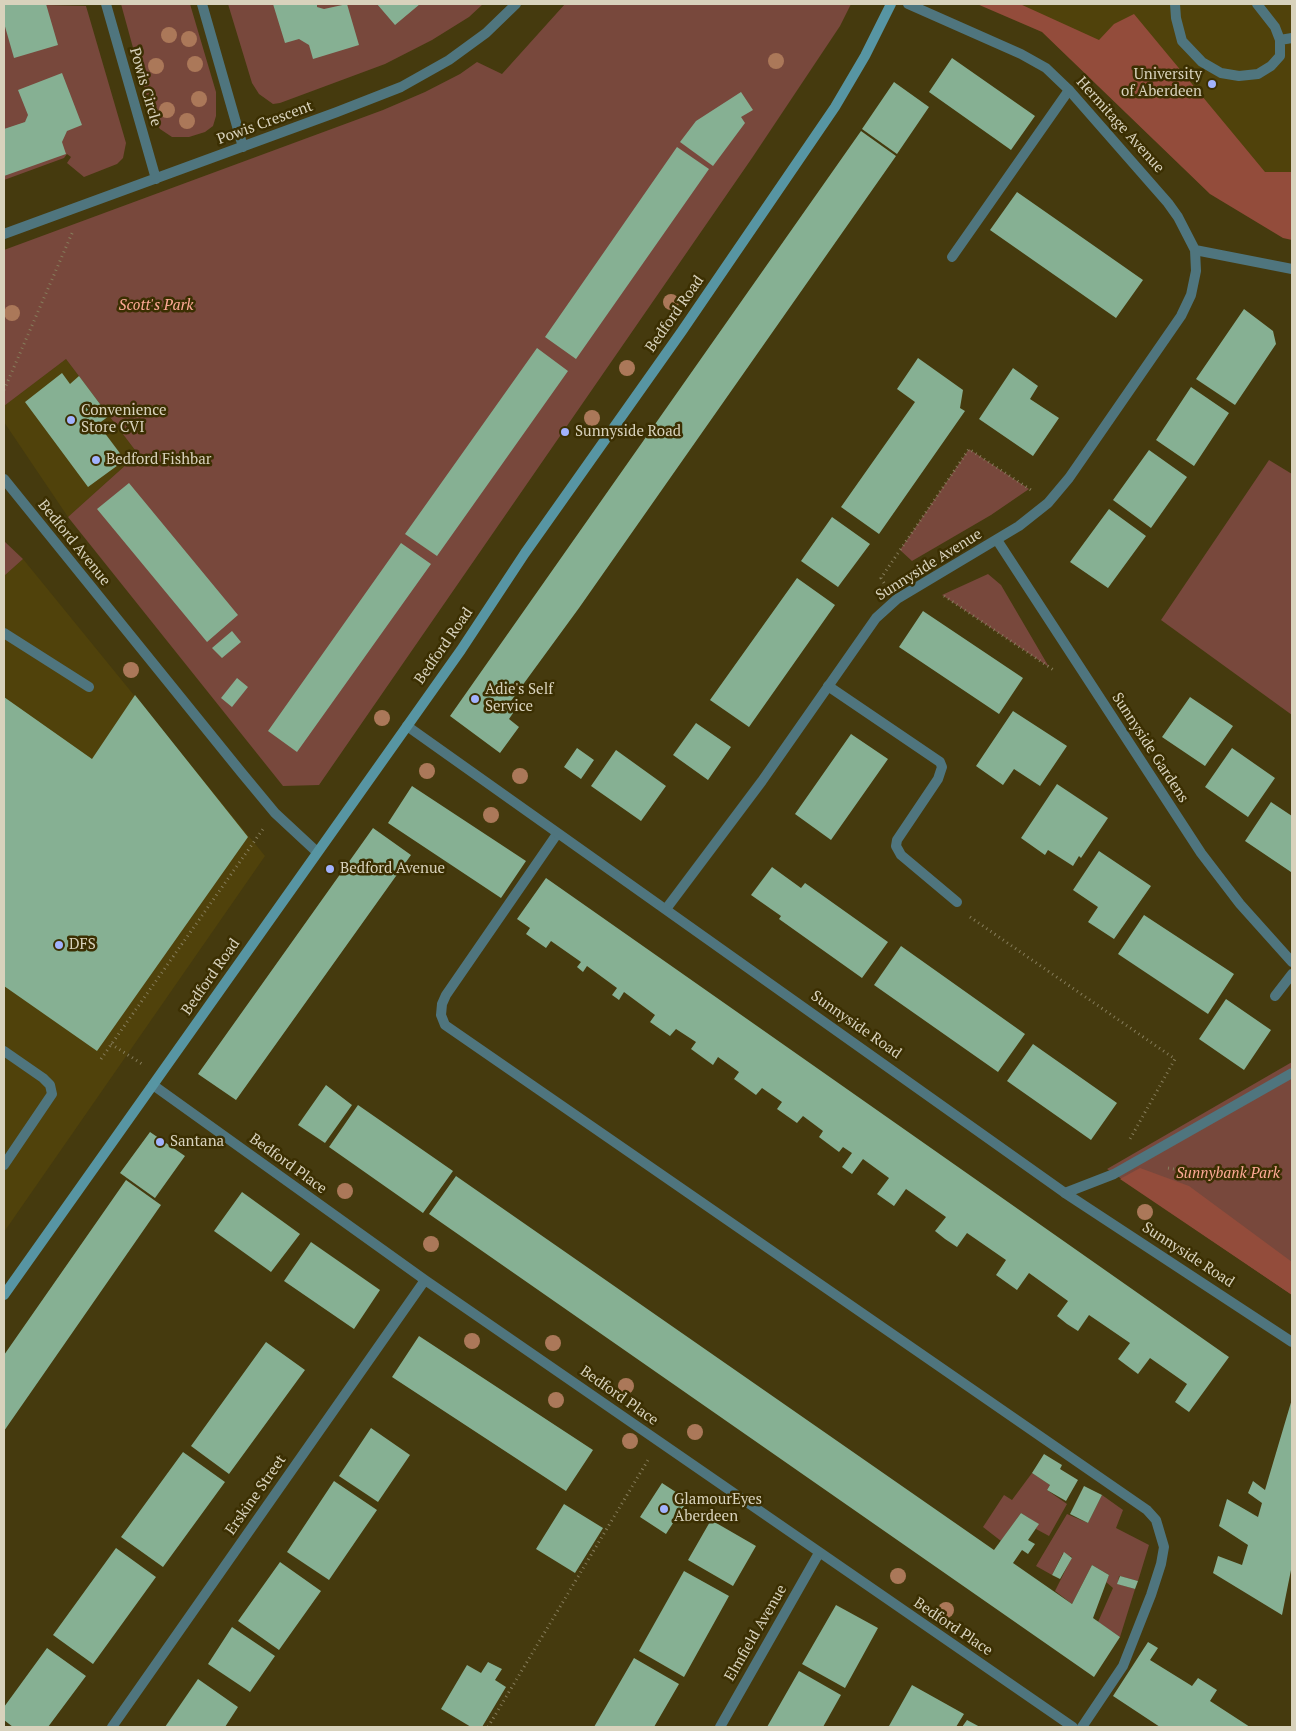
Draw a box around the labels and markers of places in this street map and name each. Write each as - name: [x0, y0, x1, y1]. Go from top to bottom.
- place label: University of Aberdeen: [1121, 66, 1202, 101]
- marker: University of Aberdeen: [1206, 78, 1218, 90]
- place label: Convenience Store CVI: [81, 402, 167, 437]
- marker: Convenience Store CVI: [65, 414, 77, 426]
- place label: Sunnyside Road: [575, 423, 681, 441]
- marker: Sunnyside Road: [559, 426, 571, 438]
- place label: Bedford Fishbar: [106, 451, 211, 469]
- marker: Bedford Fishbar: [90, 454, 102, 466]
- place label: Adie's Self Service: [485, 681, 553, 716]
- marker: Adie's Self Service: [469, 693, 481, 705]
- place label: Bedford Avenue: [340, 860, 445, 878]
- marker: Bedford Avenue: [324, 863, 336, 875]
- place label: DFS: [69, 936, 96, 954]
- marker: DFS: [53, 939, 65, 951]
- place label: Santana: [170, 1133, 224, 1151]
- marker: Santana: [154, 1136, 166, 1148]
- place label: GlamourEyes Aberdeen: [674, 1491, 762, 1526]
- marker: GlamourEyes Aberdeen: [658, 1503, 670, 1515]

